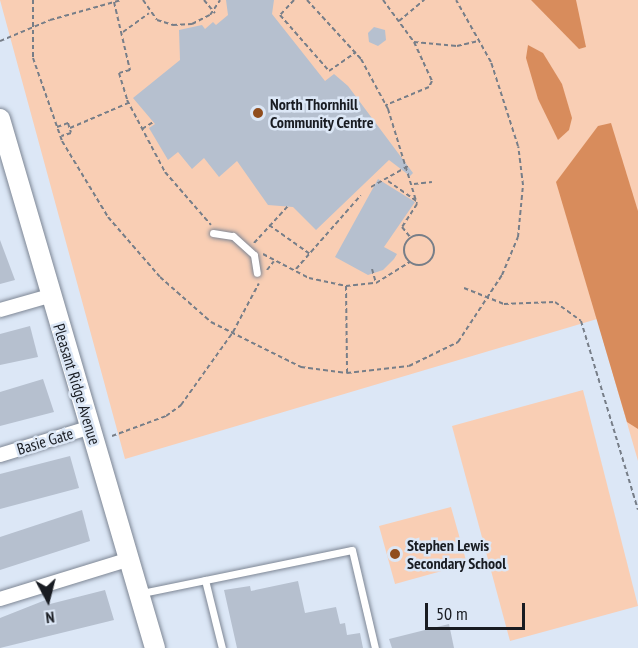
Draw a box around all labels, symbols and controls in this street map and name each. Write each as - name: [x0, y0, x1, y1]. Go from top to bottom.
- place label: North Thornhill Community Centre: [270, 94, 374, 132]
- marker: North Thornhill Community Centre: [251, 106, 265, 120]
- street label: Pleasant Ridge Avenue: [49, 321, 105, 447]
- street label: Basie Gate: [14, 423, 76, 459]
- place label: Stephen Lewis Secondary School: [407, 535, 507, 573]
- marker: Stephen Lewis Secondary School: [388, 547, 402, 561]
- north arrow: [18, 570, 78, 630]
- scale bar: [428, 591, 528, 629]
- text: 50 m: [436, 602, 468, 625]
- text: N: [45, 607, 56, 628]

